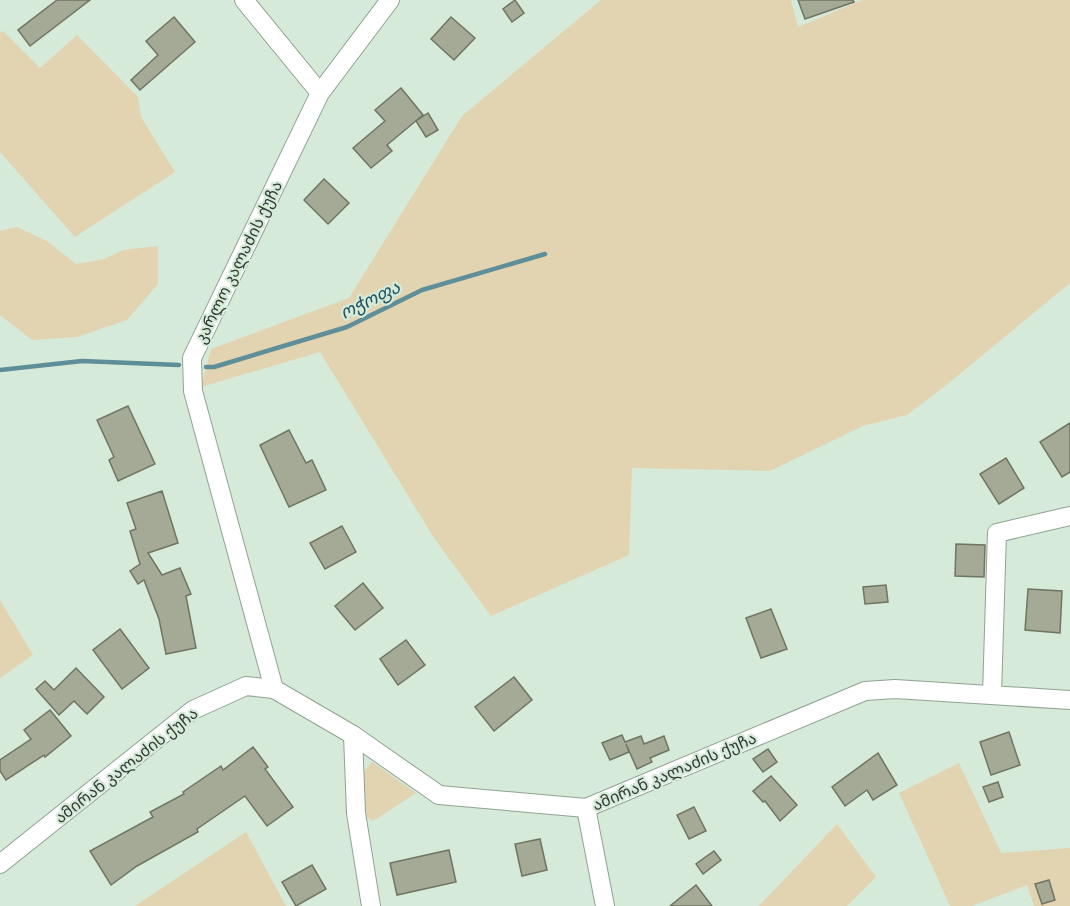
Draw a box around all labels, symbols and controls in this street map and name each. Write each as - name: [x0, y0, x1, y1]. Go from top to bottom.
- street label: კარლო კალაძის ქუჩა: [192, 178, 288, 347]
- water label: ოჭოფა: [337, 277, 405, 326]
- street label: ამირან კალაძის ქუჩა: [52, 704, 203, 829]
- street label: ამირან კალაძის ქუჩა: [590, 729, 760, 817]

